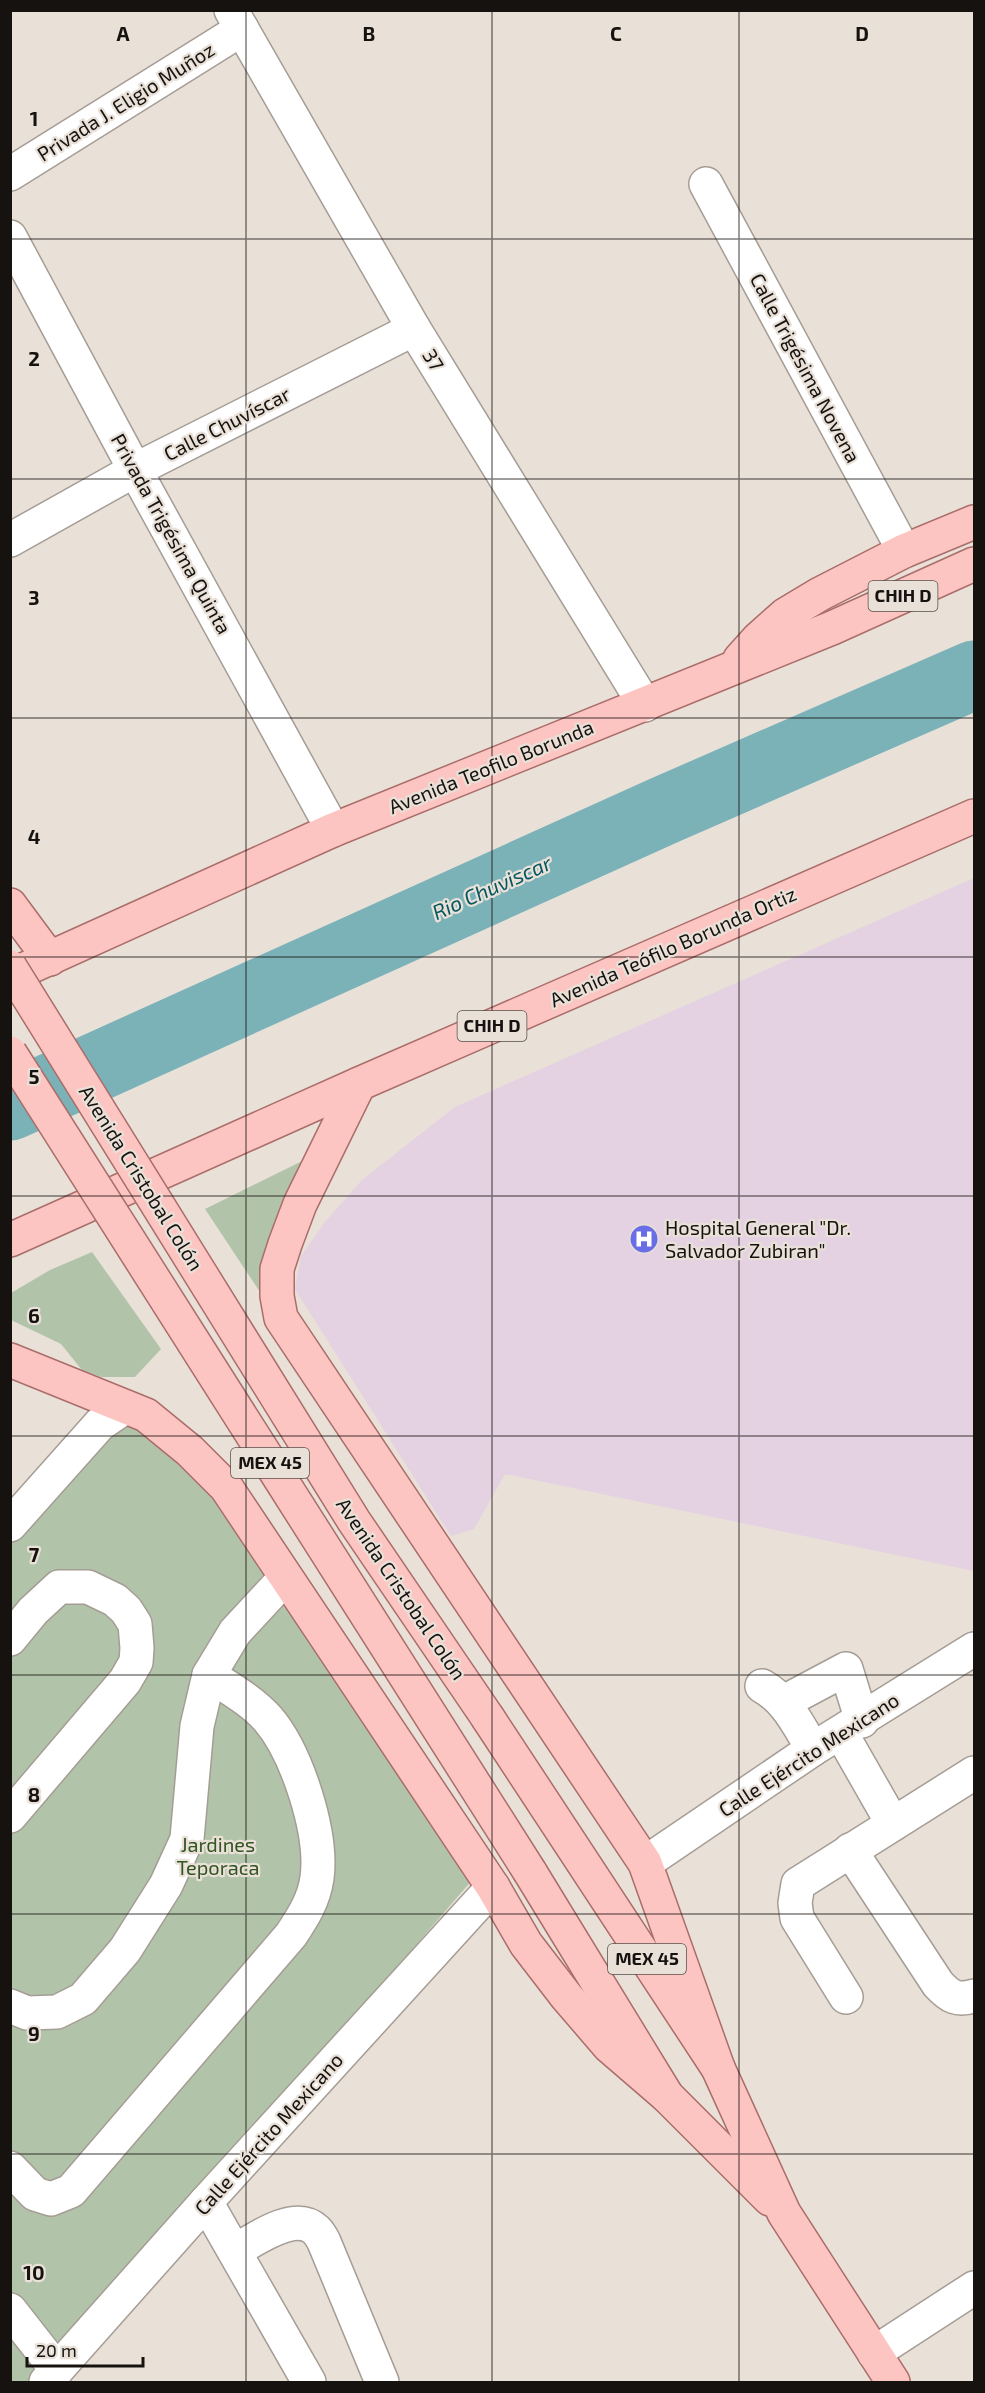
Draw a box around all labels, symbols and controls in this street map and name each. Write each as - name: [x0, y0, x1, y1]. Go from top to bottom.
- text: A: [116, 21, 130, 45]
- text: B: [363, 21, 375, 45]
- text: C: [610, 21, 622, 45]
- text: D: [855, 21, 869, 45]
- street label: Privada J. Eligio Muñoz: [32, 37, 219, 166]
- text: 1: [30, 106, 38, 130]
- street label: Calle Trigésima Novena: [746, 269, 866, 466]
- street label: 37: [418, 344, 450, 375]
- text: 2: [28, 346, 40, 370]
- street label: Calle Chuvíscar: [159, 381, 294, 465]
- street label: Privada Trigésima Quinta: [107, 429, 237, 638]
- road number: CHIH D: [868, 581, 938, 611]
- text: 3: [28, 585, 40, 609]
- street label: Avenida Teofilo Borunda: [385, 714, 597, 818]
- text: 4: [28, 824, 41, 848]
- water label: Rio Chuviscar: [428, 849, 556, 924]
- street label: Avenida Teófilo Borunda Ortiz: [546, 881, 800, 1011]
- road number: CHIH D: [458, 1011, 526, 1041]
- text: 5: [28, 1064, 40, 1088]
- street label: Avenida Cristobal Colón: [75, 1080, 209, 1275]
- place label: Hospital General "Dr. Salvador Zubiran": [665, 1215, 851, 1262]
- hospital icon: Hospital General "Dr. Salvador Zubiran": [628, 1223, 660, 1255]
- text: 6: [28, 1303, 40, 1327]
- road number: MEX 45: [231, 1448, 309, 1478]
- street label: Avenida Cristobal Colón: [332, 1493, 472, 1684]
- text: 7: [29, 1542, 40, 1566]
- street label: Calle Ejército Mexicano: [714, 1687, 903, 1821]
- text: 8: [28, 1782, 40, 1806]
- park label: Jardines Teporaca: [177, 1832, 259, 1879]
- road number: MEX 45: [608, 1944, 686, 1974]
- text: 9: [28, 2021, 40, 2045]
- street label: Calle Ejército Mexicano: [189, 2047, 347, 2219]
- text: 10: [23, 2260, 45, 2284]
- scale bar: [27, 2330, 142, 2368]
- text: 20 m: [36, 2339, 77, 2361]

